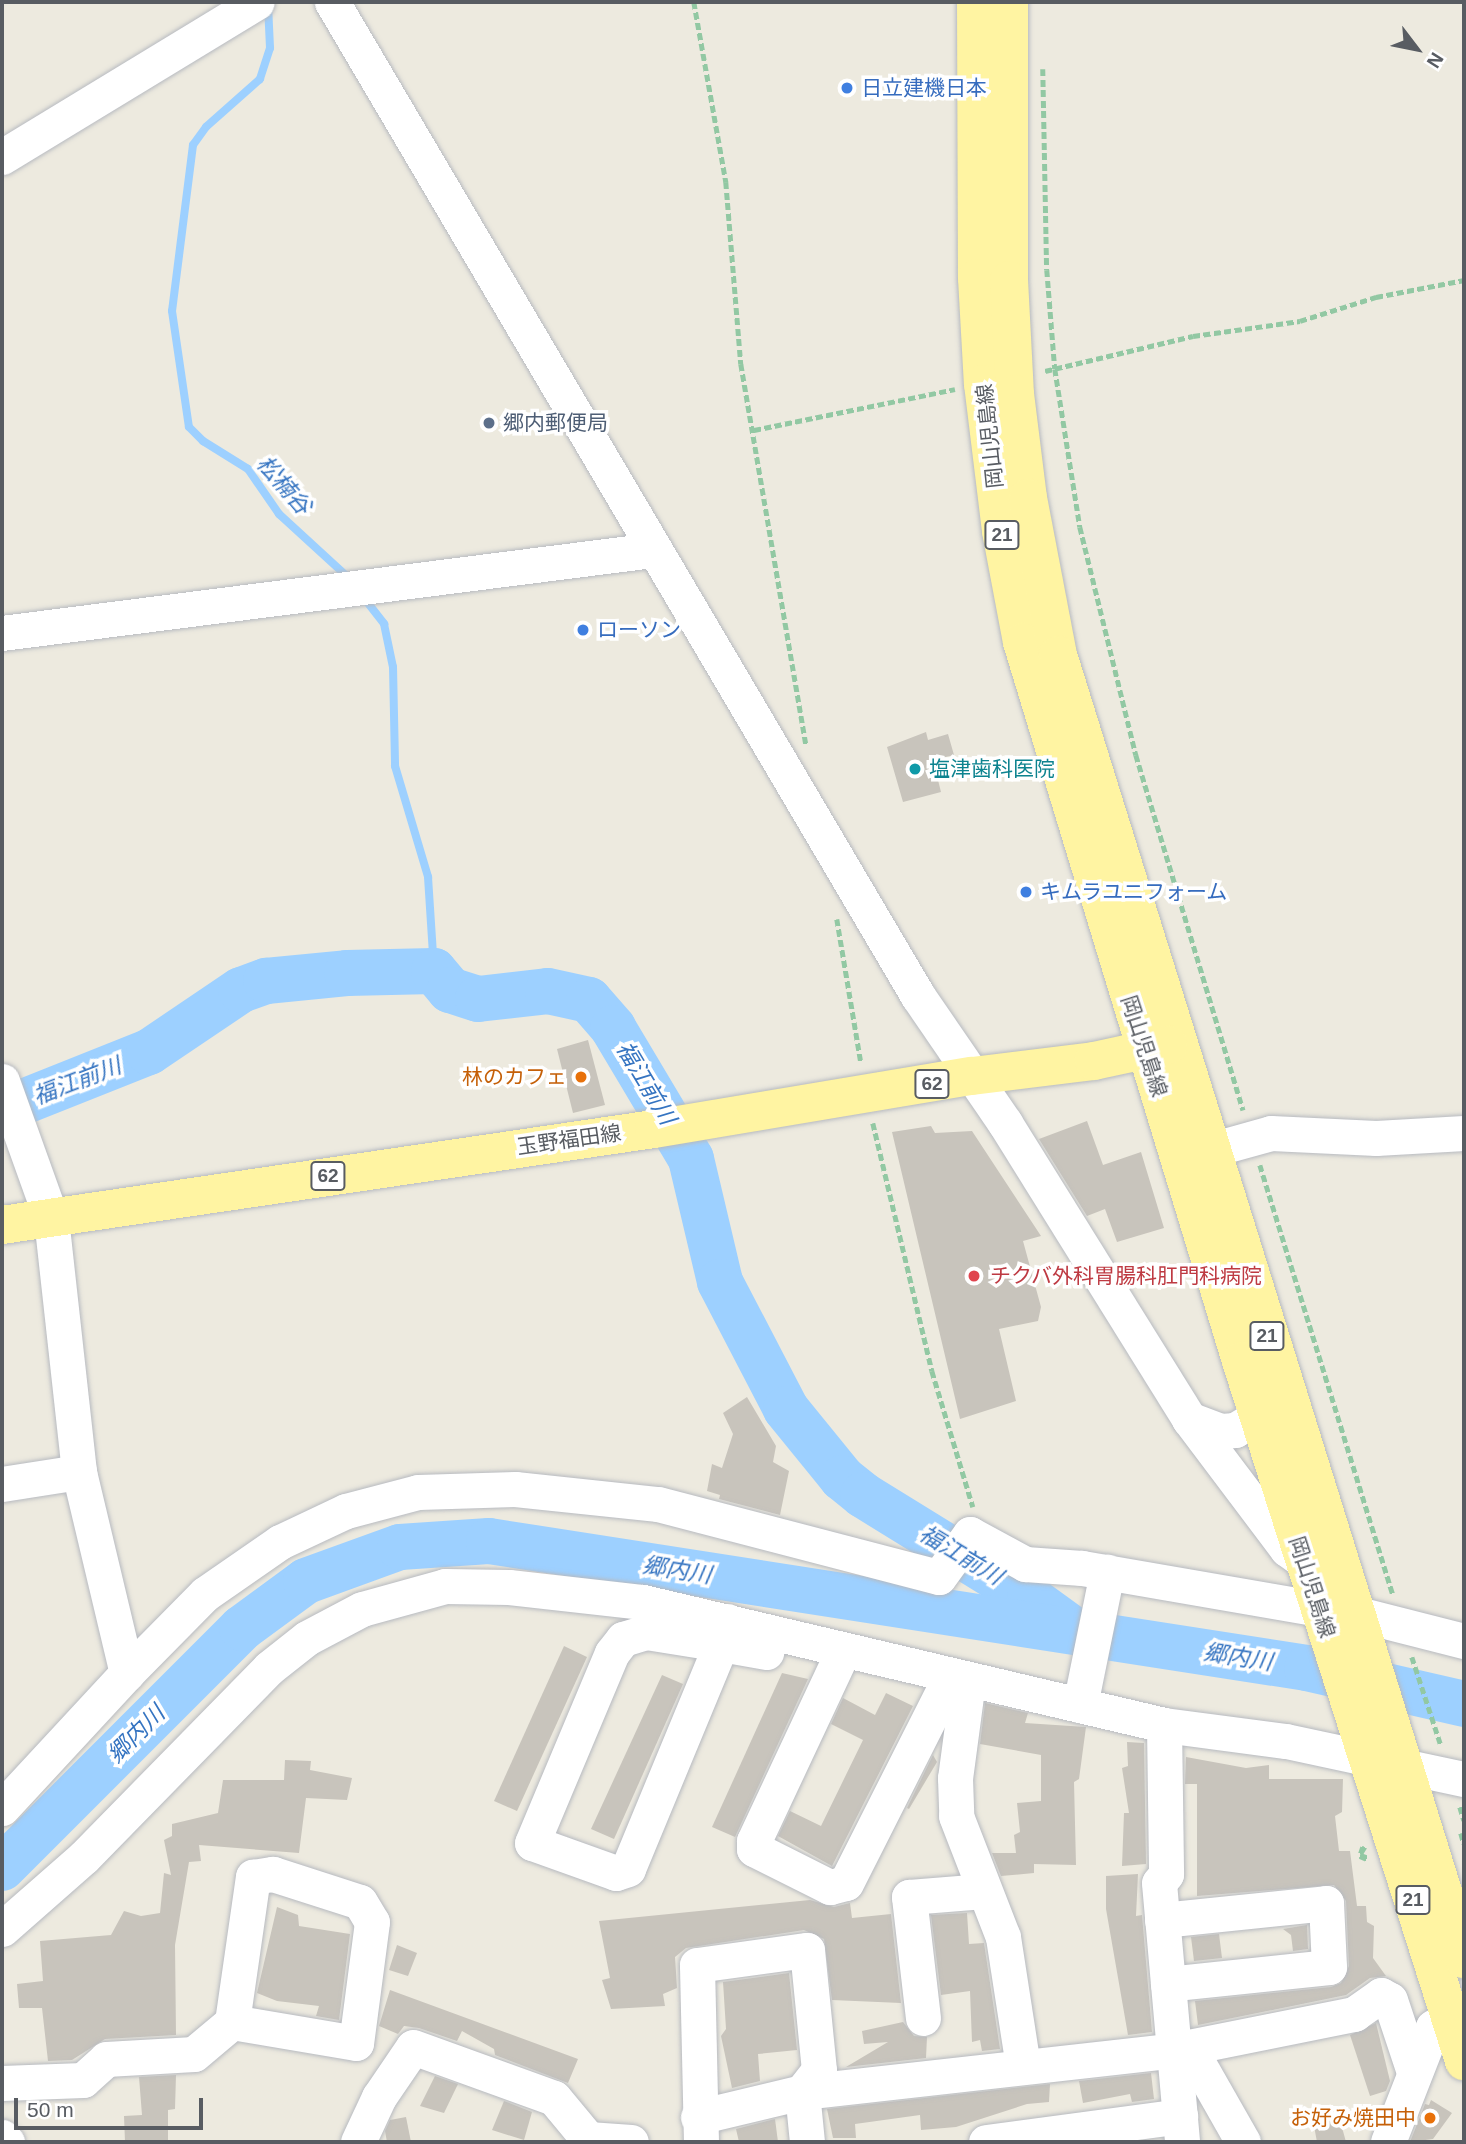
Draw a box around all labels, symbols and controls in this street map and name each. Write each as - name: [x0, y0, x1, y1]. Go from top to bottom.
- north arrow: [1382, 14, 1452, 84]
- text: N: [1423, 49, 1448, 72]
- place label: 日立建機日本: [861, 75, 987, 101]
- marker: 日立建機日本: [839, 80, 855, 96]
- street label: 岡山児島線: [972, 382, 1008, 490]
- place label: 郷内郵便局: [503, 410, 608, 436]
- marker: 郷内郵便局: [481, 415, 497, 431]
- water label: 松楠谷: [251, 450, 317, 520]
- road number: 21: [983, 520, 1021, 550]
- place label: ローソン: [597, 617, 681, 643]
- marker: ローソン: [575, 622, 591, 638]
- place label: 塩津歯科医院: [929, 756, 1055, 782]
- marker: 塩津歯科医院: [907, 761, 923, 777]
- place label: キムラユニフォーム: [1040, 879, 1229, 905]
- marker: キムラユニフォーム: [1018, 884, 1034, 900]
- street label: 岡山児島線: [1116, 992, 1172, 1100]
- water label: 福江前川: [610, 1036, 682, 1130]
- water label: 福江前川: [29, 1052, 125, 1110]
- place label: 林のカフェ: [462, 1064, 567, 1090]
- road number: 62: [913, 1068, 951, 1100]
- marker: 林のカフェ: [573, 1069, 589, 1085]
- street label: 玉野福田線: [515, 1120, 623, 1160]
- road number: 62: [309, 1160, 347, 1192]
- place label: チクバ外科胃腸科肛門科病院: [990, 1263, 1263, 1289]
- marker: チクバ外科胃腸科肛門科病院: [964, 1266, 984, 1286]
- road number: 21: [1248, 1320, 1286, 1352]
- water label: 福江前川: [914, 1519, 1008, 1591]
- street label: 岡山児島線: [1284, 1533, 1340, 1641]
- water label: 郷内川: [641, 1551, 713, 1589]
- water label: 郷内川: [1202, 1638, 1274, 1676]
- water label: 郷内川: [102, 1700, 170, 1768]
- road number: 21: [1394, 1884, 1432, 1916]
- scale bar: [18, 2084, 206, 2128]
- text: 50 m: [27, 2098, 74, 2121]
- place label: お好み焼田中: [1290, 2105, 1416, 2131]
- marker: お好み焼田中: [1422, 2110, 1438, 2126]

